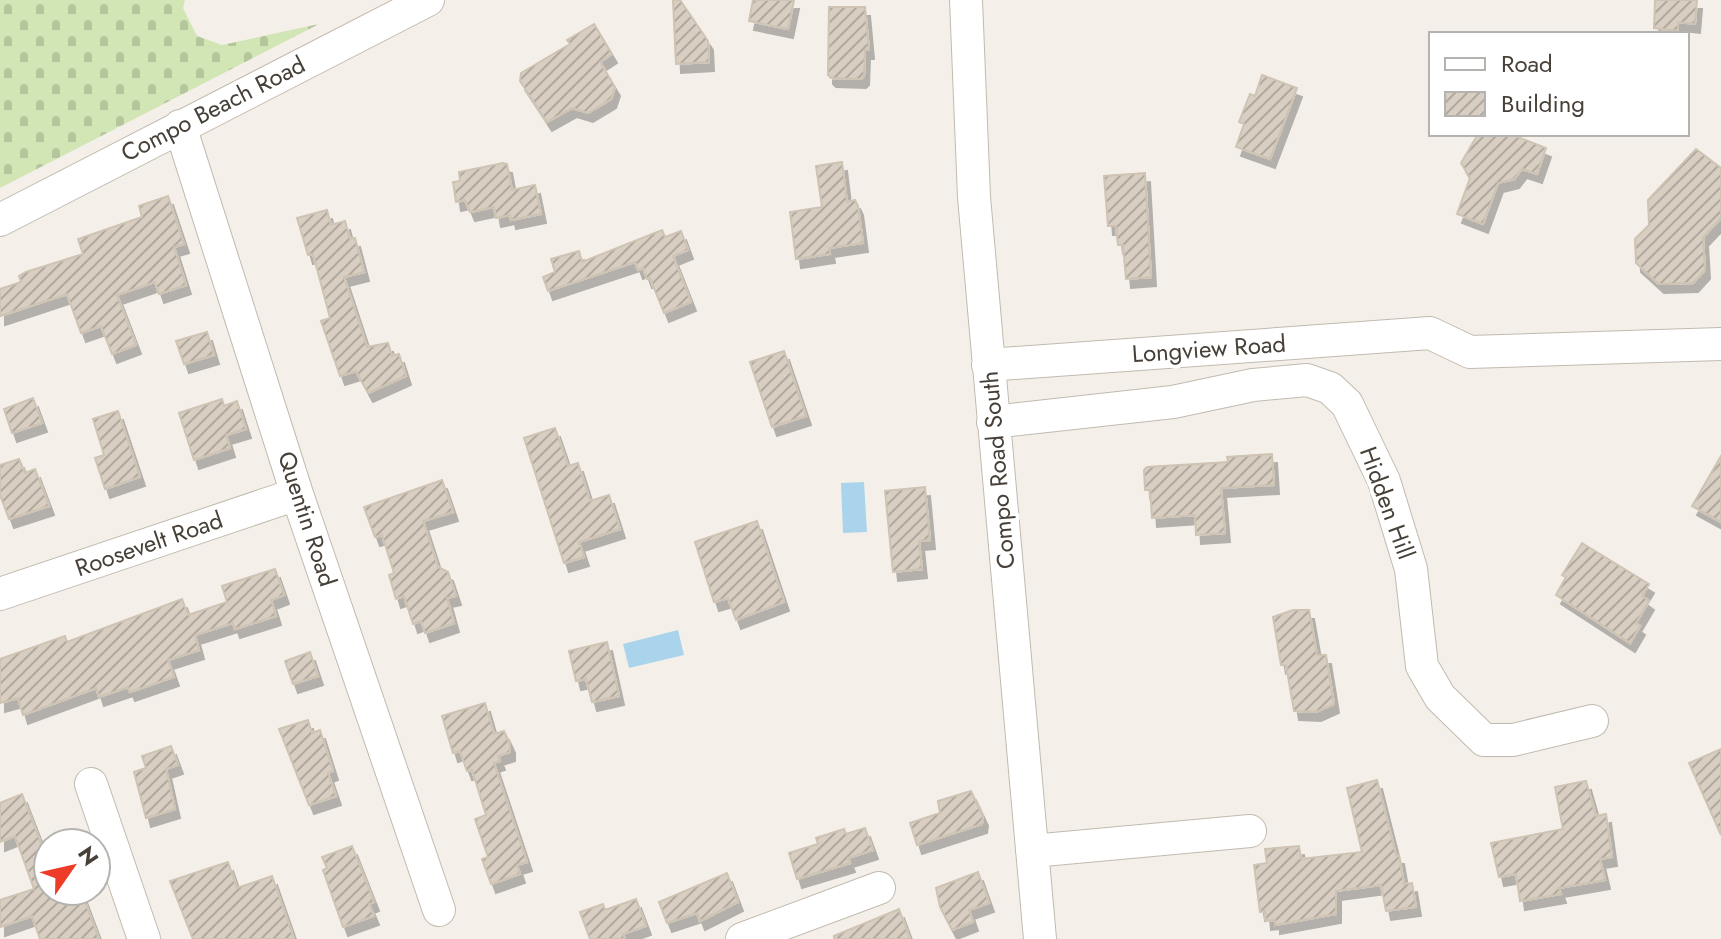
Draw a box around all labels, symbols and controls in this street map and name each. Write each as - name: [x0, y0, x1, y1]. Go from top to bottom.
- legend: [1429, 32, 1689, 136]
- text: Road: [1501, 46, 1553, 81]
- street label: Compo Beach Road: [115, 47, 311, 170]
- text: Building: [1501, 86, 1585, 121]
- street label: Longview Road: [1131, 326, 1287, 371]
- street label: Compo Road South: [971, 370, 1024, 570]
- street label: Hidden Hill: [1351, 442, 1424, 564]
- street label: Quentin Road: [269, 447, 346, 591]
- street label: Roosevelt Road: [70, 502, 227, 585]
- north arrow: [32, 827, 112, 907]
- text: N: [70, 840, 107, 872]

